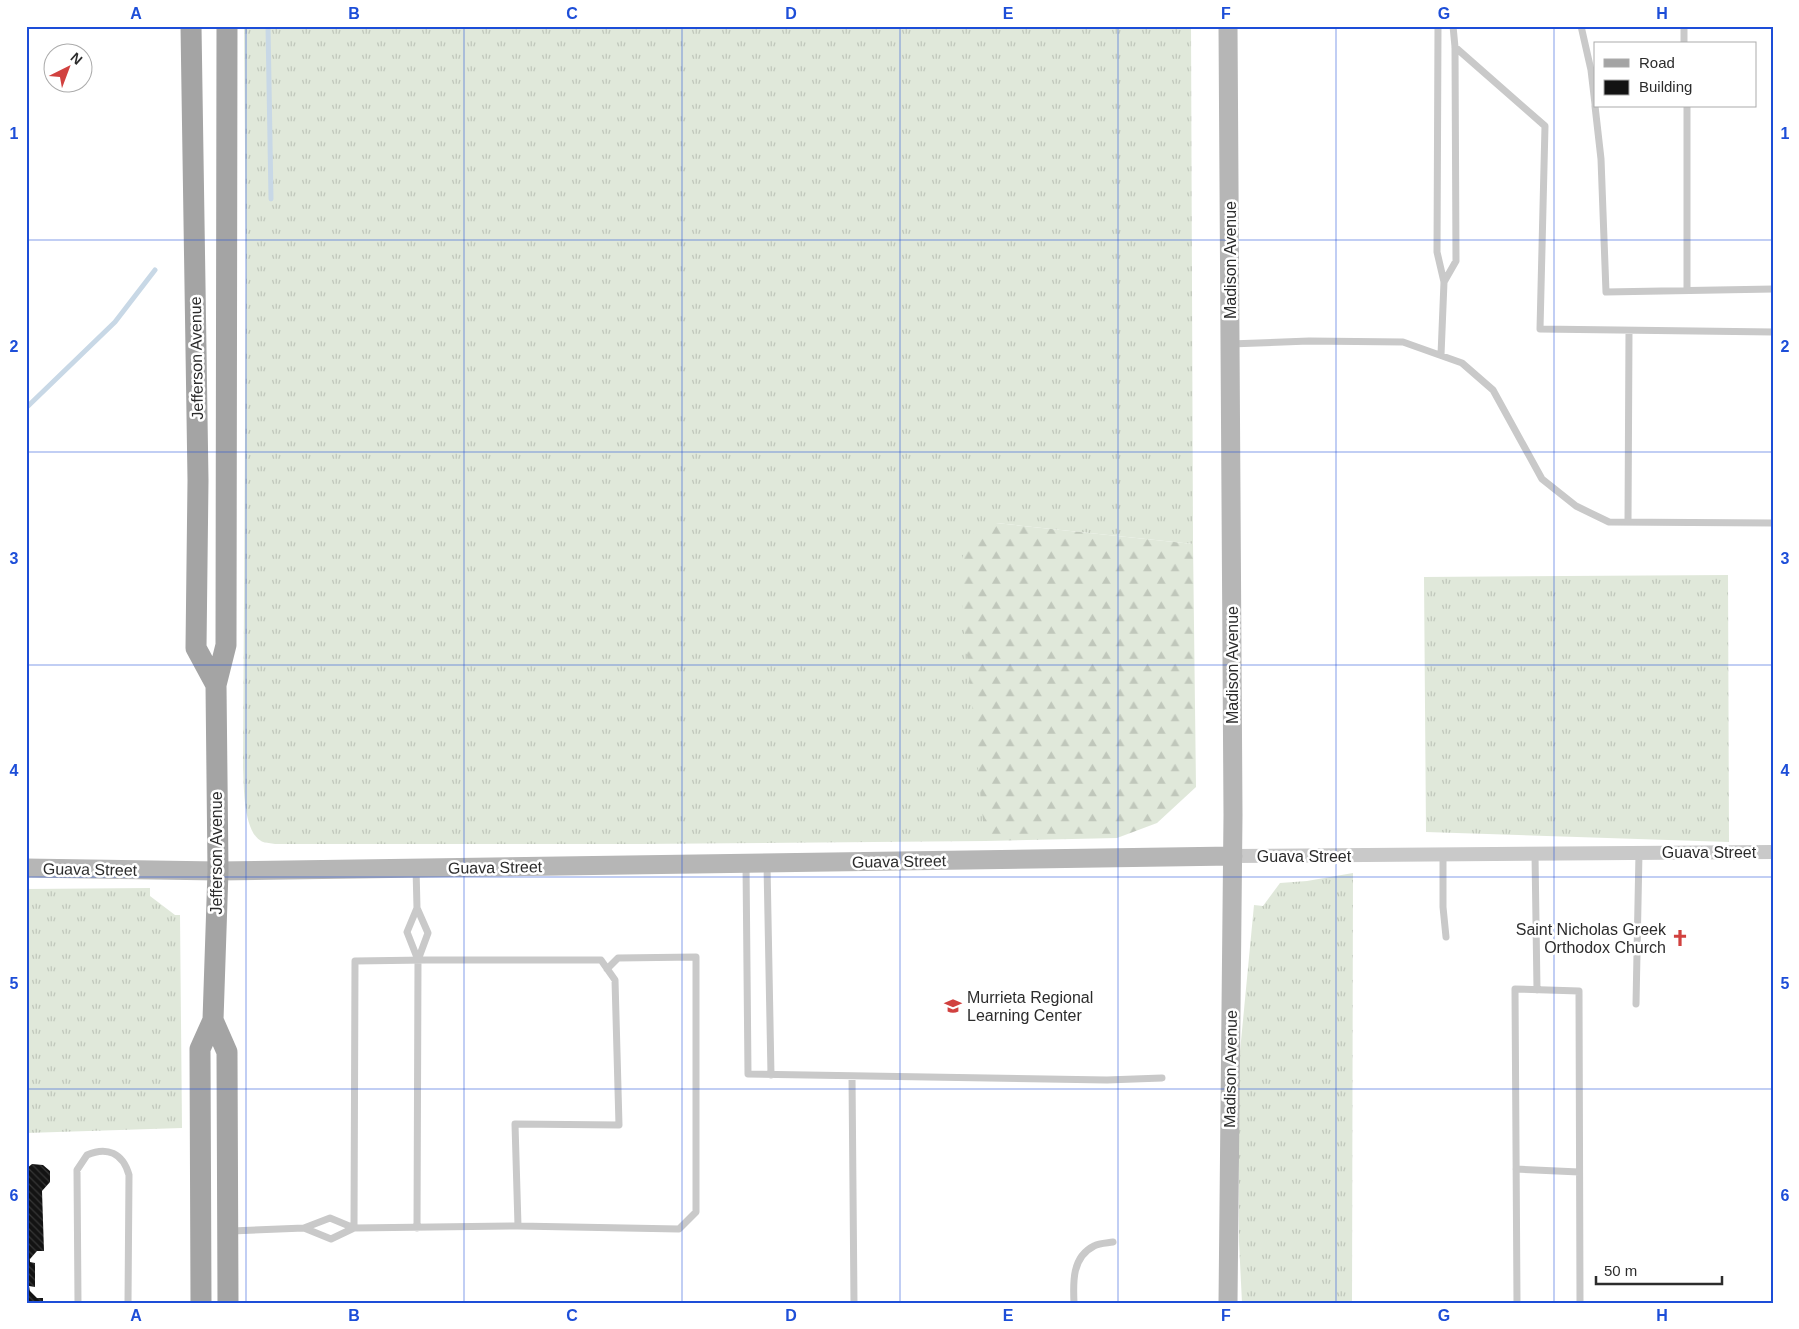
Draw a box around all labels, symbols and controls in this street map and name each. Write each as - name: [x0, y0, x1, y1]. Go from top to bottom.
- text: A: [130, 5, 142, 22]
- text: B: [348, 5, 360, 22]
- text: C: [566, 5, 578, 22]
- text: D: [785, 5, 797, 22]
- text: E: [1003, 5, 1014, 22]
- text: F: [1221, 5, 1231, 22]
- text: G: [1438, 5, 1450, 22]
- text: H: [1656, 5, 1668, 22]
- north arrow: [42, 42, 92, 92]
- legend: [1594, 42, 1756, 108]
- text: N: [68, 49, 86, 68]
- text: Road: [1639, 54, 1675, 71]
- text: Building: [1639, 78, 1692, 95]
- text: 1: [10, 125, 19, 142]
- text: 1: [1781, 125, 1790, 142]
- street label: Madison Avenue: [1222, 201, 1239, 319]
- street label: Jefferson Avenue: [187, 296, 206, 420]
- text: 2: [10, 338, 19, 355]
- text: 2: [1781, 338, 1790, 355]
- text: 3: [10, 550, 19, 567]
- text: 3: [1781, 550, 1790, 567]
- street label: Madison Avenue: [1224, 606, 1241, 724]
- text: 4: [10, 762, 19, 779]
- text: 4: [1781, 762, 1790, 779]
- street label: Jefferson Avenue: [208, 791, 225, 915]
- street label: Guava Street: [1662, 844, 1757, 861]
- street label: Guava Street: [1257, 848, 1352, 865]
- street label: Guava Street: [852, 852, 947, 871]
- street label: Guava Street: [448, 858, 543, 877]
- street label: Guava Street: [43, 860, 138, 879]
- place label: Saint Nicholas Greek Orthodox Church: [1516, 921, 1667, 956]
- church icon: Saint Nicholas Greek Orthodox Church: [1670, 928, 1690, 948]
- text: 5: [10, 975, 19, 992]
- text: 5: [1781, 975, 1790, 992]
- place label: Murrieta Regional Learning Center: [967, 989, 1093, 1024]
- school or university icon: Murrieta Regional Learning Center: [943, 996, 963, 1016]
- street label: Madison Avenue: [1221, 1010, 1240, 1128]
- text: 6: [10, 1187, 19, 1204]
- text: 6: [1781, 1187, 1790, 1204]
- scale bar: [1596, 1254, 1723, 1286]
- text: 50 m: [1604, 1262, 1637, 1279]
- text: A: [130, 1307, 142, 1324]
- text: B: [348, 1307, 360, 1324]
- text: C: [566, 1307, 578, 1324]
- text: D: [785, 1307, 797, 1324]
- text: E: [1003, 1307, 1014, 1324]
- text: F: [1221, 1307, 1231, 1324]
- text: G: [1438, 1307, 1450, 1324]
- text: H: [1656, 1307, 1668, 1324]

